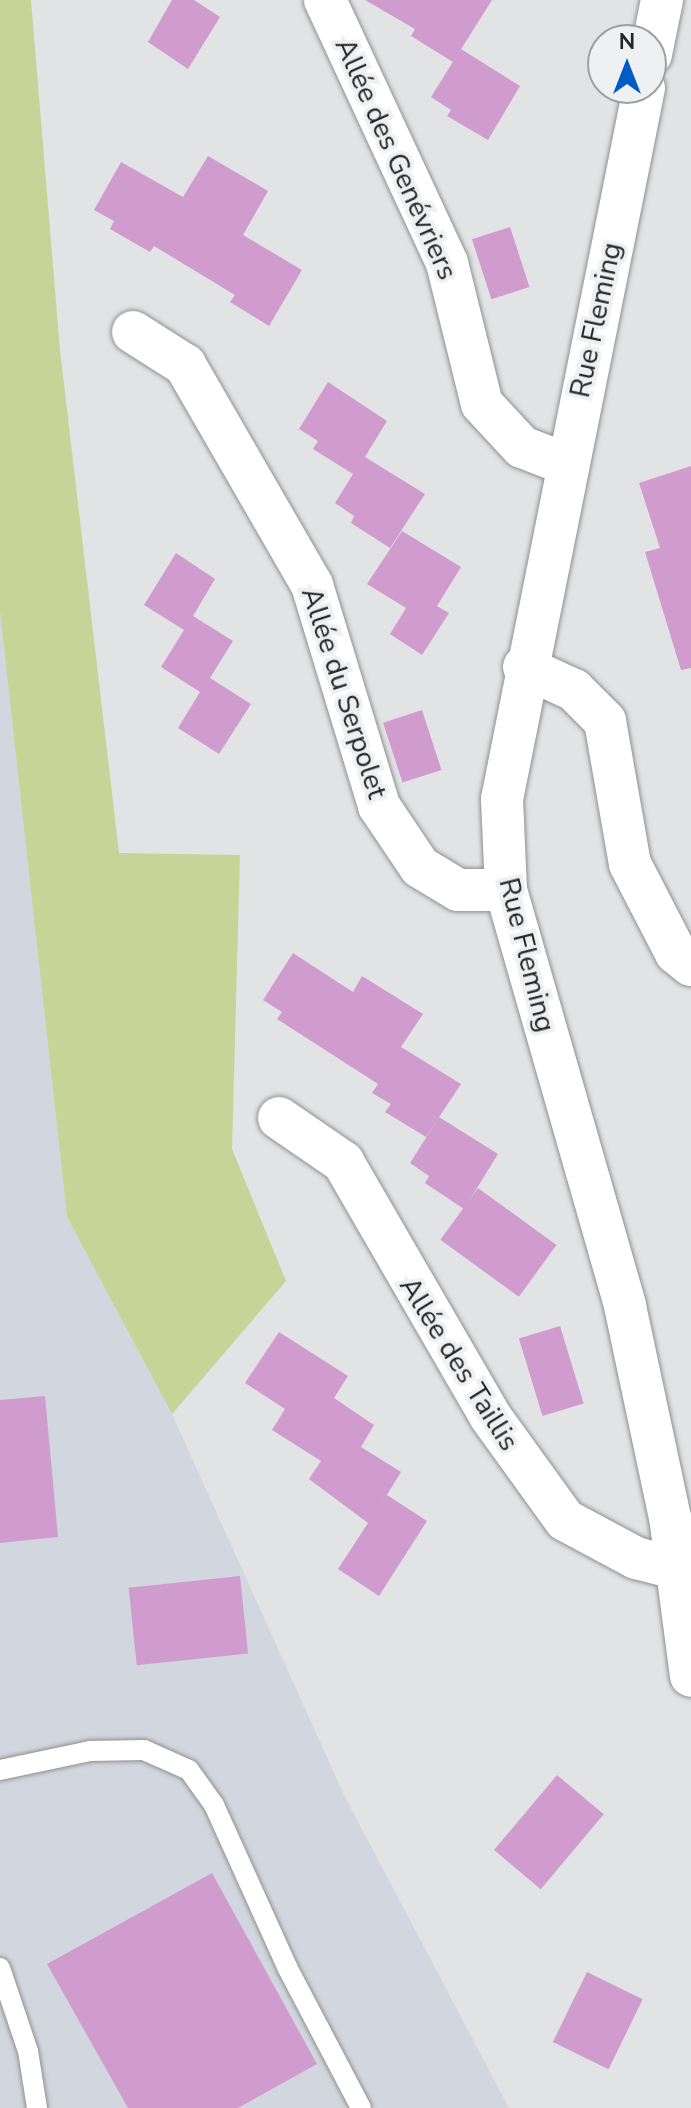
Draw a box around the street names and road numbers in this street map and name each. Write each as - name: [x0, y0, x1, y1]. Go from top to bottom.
- street label: Allée des Genévriers: [328, 33, 464, 285]
- street label: Rue Fleming: [563, 239, 629, 401]
- street label: Allée du Serpolet: [294, 583, 394, 803]
- street label: Rue Fleming: [492, 874, 562, 1036]
- street label: Allée des Taillis: [392, 1271, 526, 1457]

